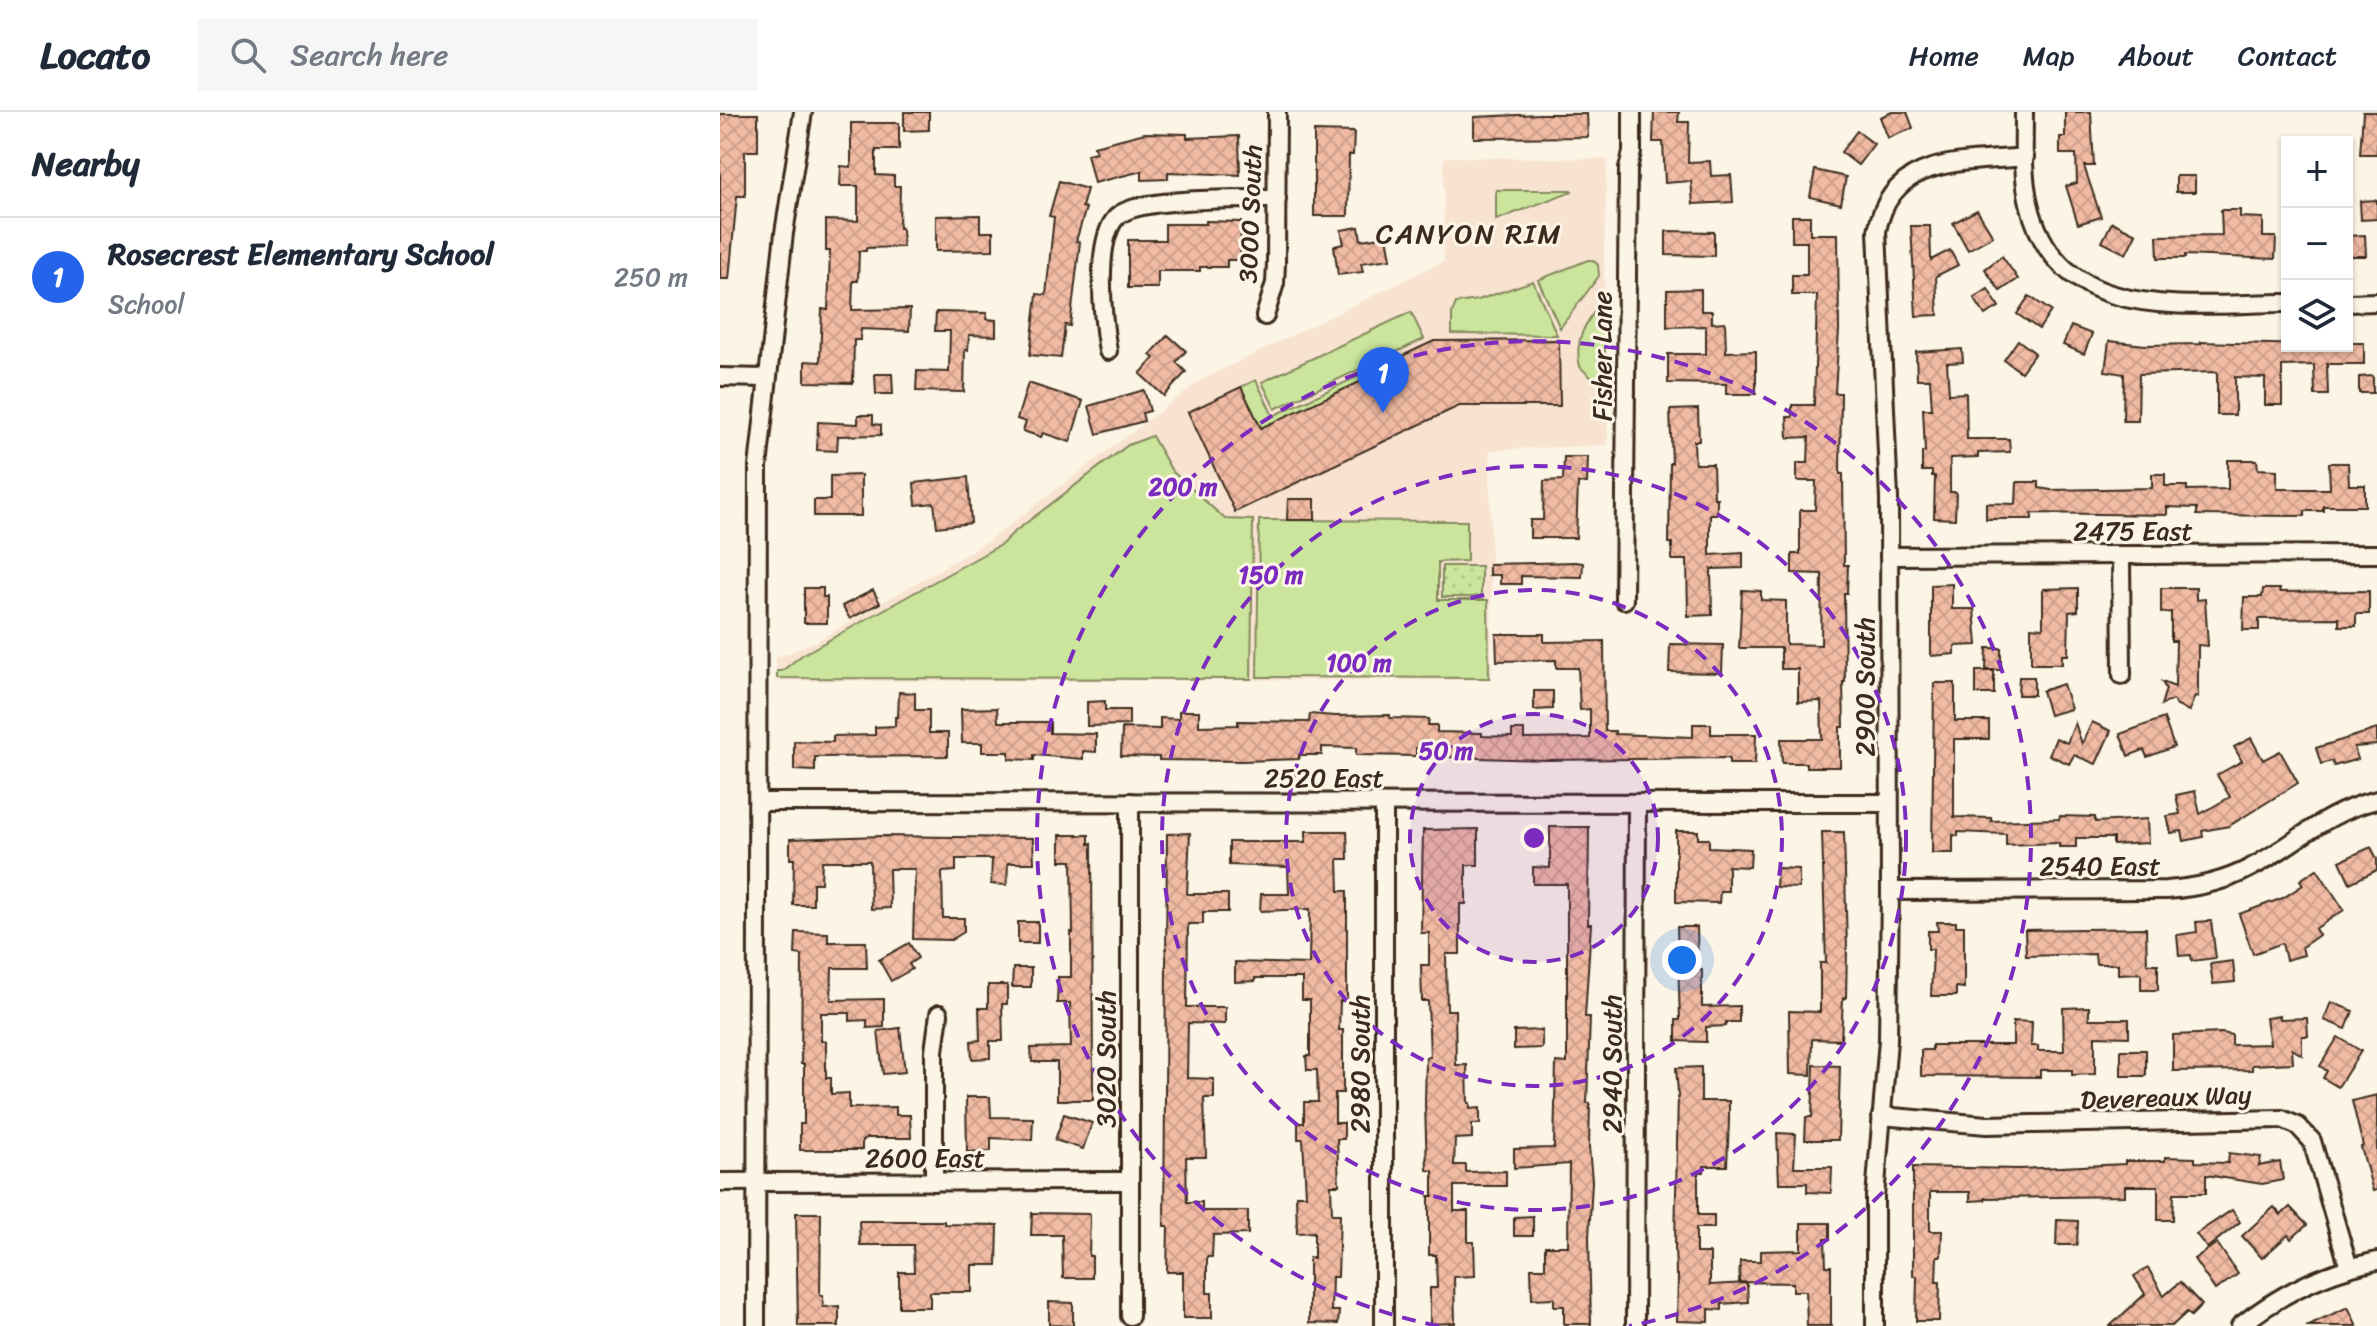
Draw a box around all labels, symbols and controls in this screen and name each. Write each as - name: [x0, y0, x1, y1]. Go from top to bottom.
- search box: [198, 19, 758, 91]
- text: Locato: [40, 22, 150, 89]
- text: Search here: [290, 28, 448, 82]
- text: Home: [1909, 31, 1979, 80]
- text: Map: [2023, 31, 2074, 80]
- text: About: [2118, 31, 2194, 80]
- text: Contact: [2238, 31, 2337, 80]
- icon: search: [226, 33, 270, 77]
- text: Nearby: [32, 134, 140, 194]
- map controls: [2281, 136, 2353, 352]
- button: +: [2281, 136, 2353, 208]
- street label: 3000 South: [1225, 144, 1275, 284]
- button: −: [2281, 208, 2353, 280]
- district label: CANYON RIM: [1376, 209, 1562, 258]
- text: Rosecrest Elementary School: [108, 227, 494, 281]
- text: 1: [52, 254, 64, 300]
- text: 250 m: [614, 254, 688, 300]
- button: layers: [2281, 280, 2353, 352]
- text: School: [108, 281, 185, 327]
- street label: Fisher Lane: [1579, 291, 1625, 421]
- pin: 1: [1357, 347, 1409, 413]
- text: 200 m: [1148, 466, 1218, 508]
- street label: 2475 East: [2073, 508, 2193, 554]
- text: 150 m: [1239, 554, 1304, 596]
- street label: 2900 South: [1842, 617, 1888, 757]
- text: 100 m: [1326, 642, 1392, 684]
- text: 50 m: [1419, 730, 1474, 772]
- street label: 2520 East: [1264, 755, 1384, 801]
- centre of rings: [1520, 824, 1548, 852]
- street label: 2540 East: [2039, 843, 2161, 889]
- your location: [1662, 940, 1702, 980]
- street label: 3020 South: [1083, 990, 1129, 1128]
- street label: 2980 South: [1337, 995, 1383, 1133]
- street label: 2940 South: [1589, 995, 1635, 1133]
- street label: Devereaux Way: [2080, 1071, 2253, 1123]
- street label: 2600 East: [865, 1135, 985, 1181]

